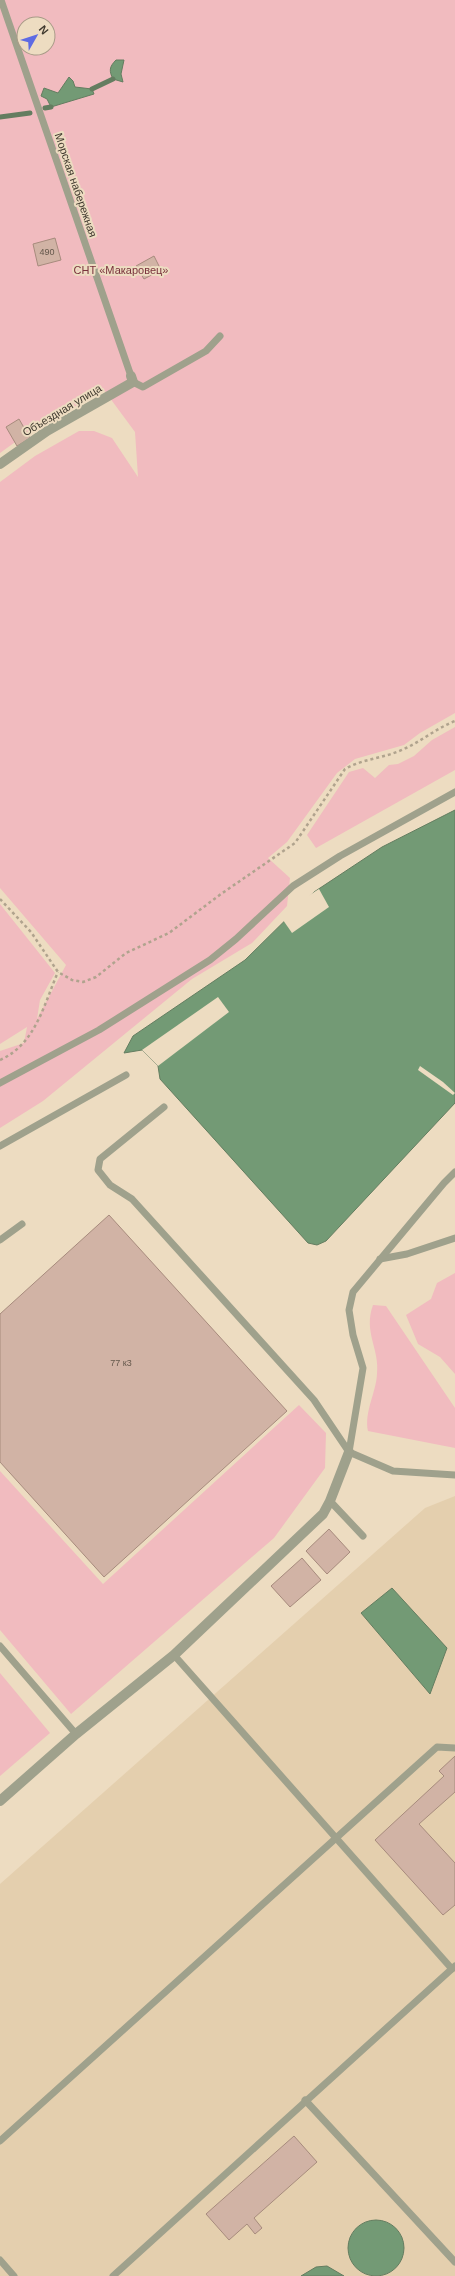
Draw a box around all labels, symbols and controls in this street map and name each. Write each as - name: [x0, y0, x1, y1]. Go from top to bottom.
- north arrow: [16, 16, 56, 56]
- text: N: [37, 23, 51, 37]
- street label: Морская набережная: [53, 131, 99, 239]
- house number: 490: [39, 247, 55, 257]
- park label: СНТ «Макаровец»: [74, 264, 168, 276]
- street label: Объездная улица: [20, 381, 104, 438]
- house number: 77 к3: [110, 1358, 132, 1368]

